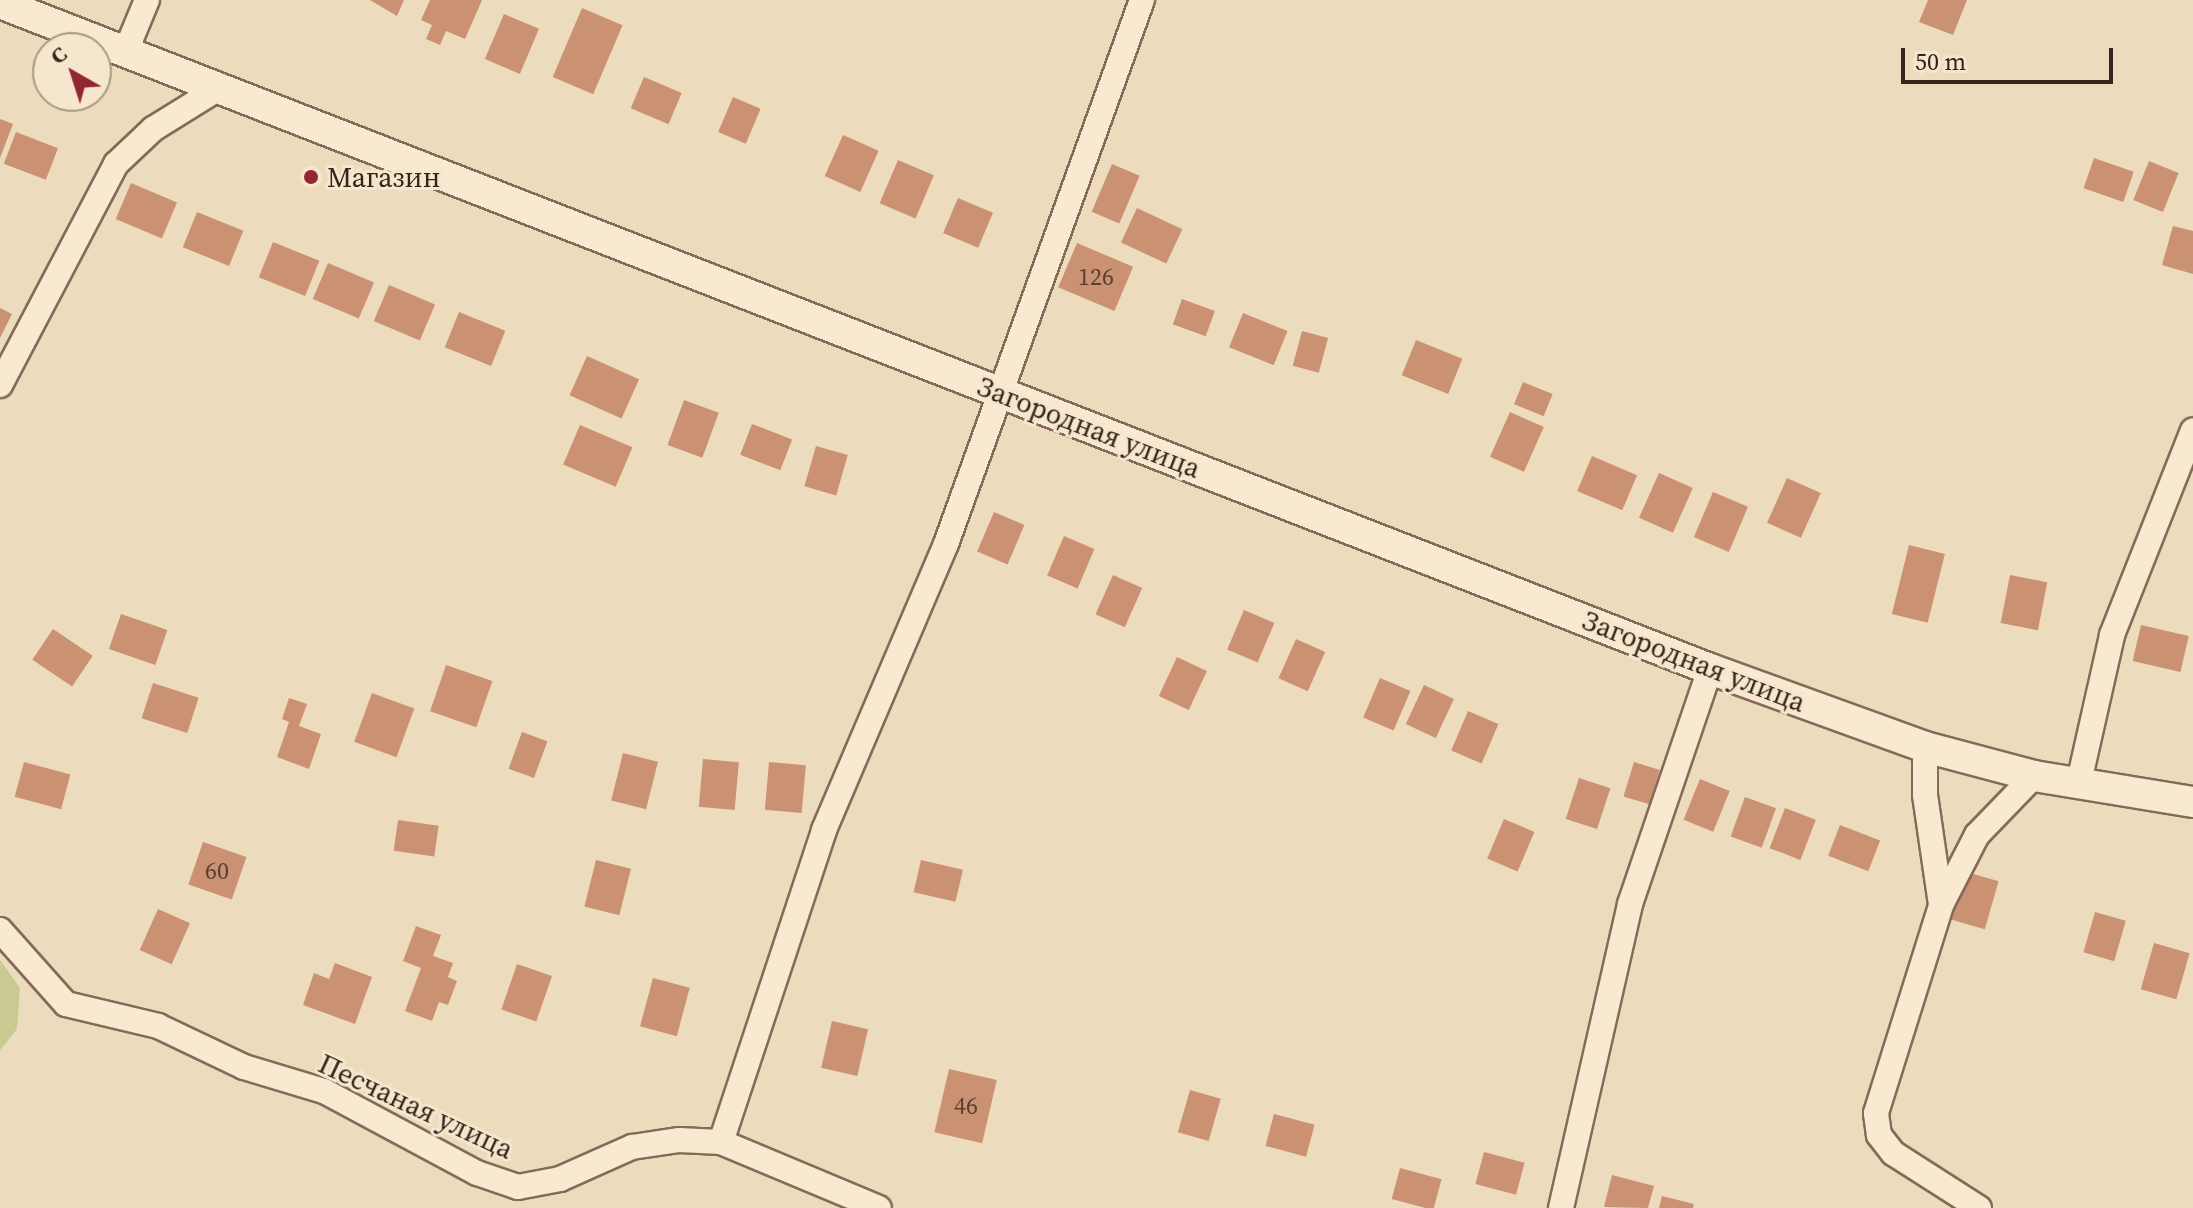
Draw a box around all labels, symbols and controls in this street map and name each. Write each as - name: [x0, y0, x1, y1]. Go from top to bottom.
- north arrow: [32, 32, 112, 112]
- scale bar: [1905, 32, 2117, 82]
- text: С: [43, 39, 73, 71]
- text: 50 m: [1915, 45, 1966, 78]
- place label: Магазин: [327, 160, 440, 194]
- marker: Магазин: [302, 168, 320, 186]
- house number: 126: [1078, 263, 1114, 291]
- street label: Загородная улица: [973, 369, 1205, 485]
- street label: Загородная улица: [1578, 603, 1810, 719]
- house number: 60: [205, 857, 229, 885]
- street label: Песчаная улица: [313, 1046, 519, 1166]
- house number: 46: [954, 1092, 978, 1120]

